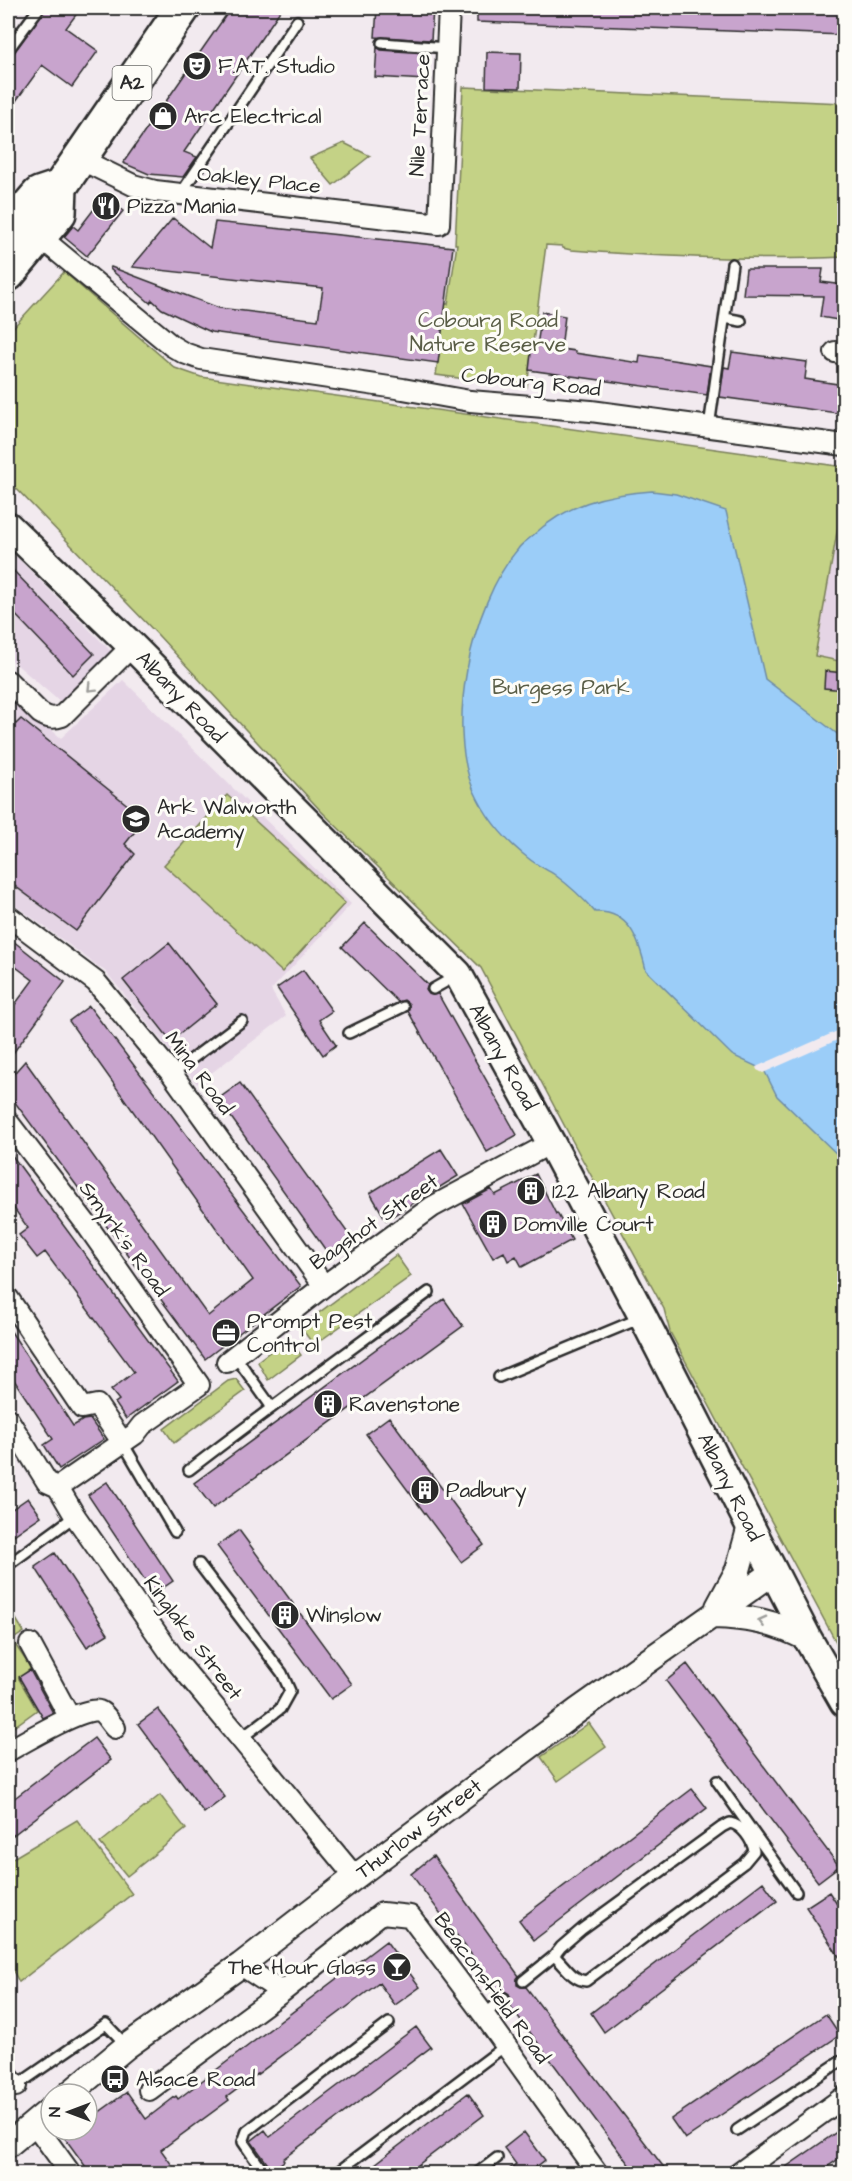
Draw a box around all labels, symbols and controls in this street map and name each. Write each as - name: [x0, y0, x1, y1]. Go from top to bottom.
- theatre icon: F.A.T. Studio: [181, 50, 213, 82]
- place label: F.A.T. Studio: [218, 52, 335, 81]
- street label: Nile Terrace: [402, 53, 438, 177]
- road number: A2: [112, 66, 152, 100]
- shop icon: Arc Electrical: [147, 100, 179, 132]
- place label: Arc Electrical: [184, 102, 322, 131]
- street label: Oakley Place: [195, 159, 322, 203]
- restaurant icon: Pizza Mania: [90, 190, 122, 222]
- place label: Pizza Mania: [127, 192, 236, 221]
- park label: Cobourg Road Nature Reserve: [410, 306, 566, 359]
- street label: Cobourg Road: [460, 360, 602, 406]
- street label: Albany Road: [128, 645, 233, 751]
- park label: Burgess Park: [492, 673, 630, 704]
- one-way arrow: [87, 680, 98, 691]
- place label: Ark Walworth Academy: [157, 793, 297, 848]
- school or university icon: Ark Walworth Academy: [120, 803, 152, 835]
- street label: Albany Road: [460, 998, 544, 1117]
- street label: Mina Road: [158, 1025, 240, 1121]
- street label: Bagshot Street: [304, 1167, 446, 1279]
- street label: Smyrk's Road: [71, 1175, 176, 1304]
- building icon: 122 Albany Road: [515, 1175, 547, 1207]
- place label: 122 Albany Road: [552, 1177, 705, 1208]
- building icon: Domville Court: [477, 1208, 509, 1240]
- place label: Domville Court: [514, 1210, 654, 1239]
- place label: Prompt Pest Control: [247, 1307, 373, 1360]
- office icon: Prompt Pest Control: [210, 1317, 242, 1349]
- building icon: Ravenstone: [312, 1388, 344, 1420]
- place label: Ravenstone: [349, 1390, 460, 1419]
- street label: Albany Road: [689, 1428, 770, 1547]
- building icon: Padbury: [409, 1474, 441, 1506]
- place label: Padbury: [446, 1476, 527, 1507]
- street label: Kinglake Street: [135, 1570, 250, 1708]
- building icon: Winslow: [269, 1599, 301, 1631]
- place label: Winslow: [306, 1601, 382, 1630]
- one-way arrow: [757, 1615, 767, 1628]
- street label: Thurlow Street: [350, 1772, 488, 1886]
- street label: Beaconsfield Road: [427, 1906, 557, 2070]
- bar icon: The Hour Glass: [381, 1951, 413, 1983]
- place label: The Hour Glass: [228, 1953, 376, 1982]
- bus stop icon: Alsace Road: [99, 2063, 131, 2095]
- place label: Alsace Road: [136, 2065, 256, 2094]
- north arrow: [39, 2082, 99, 2142]
- text: N: [44, 2107, 66, 2117]

